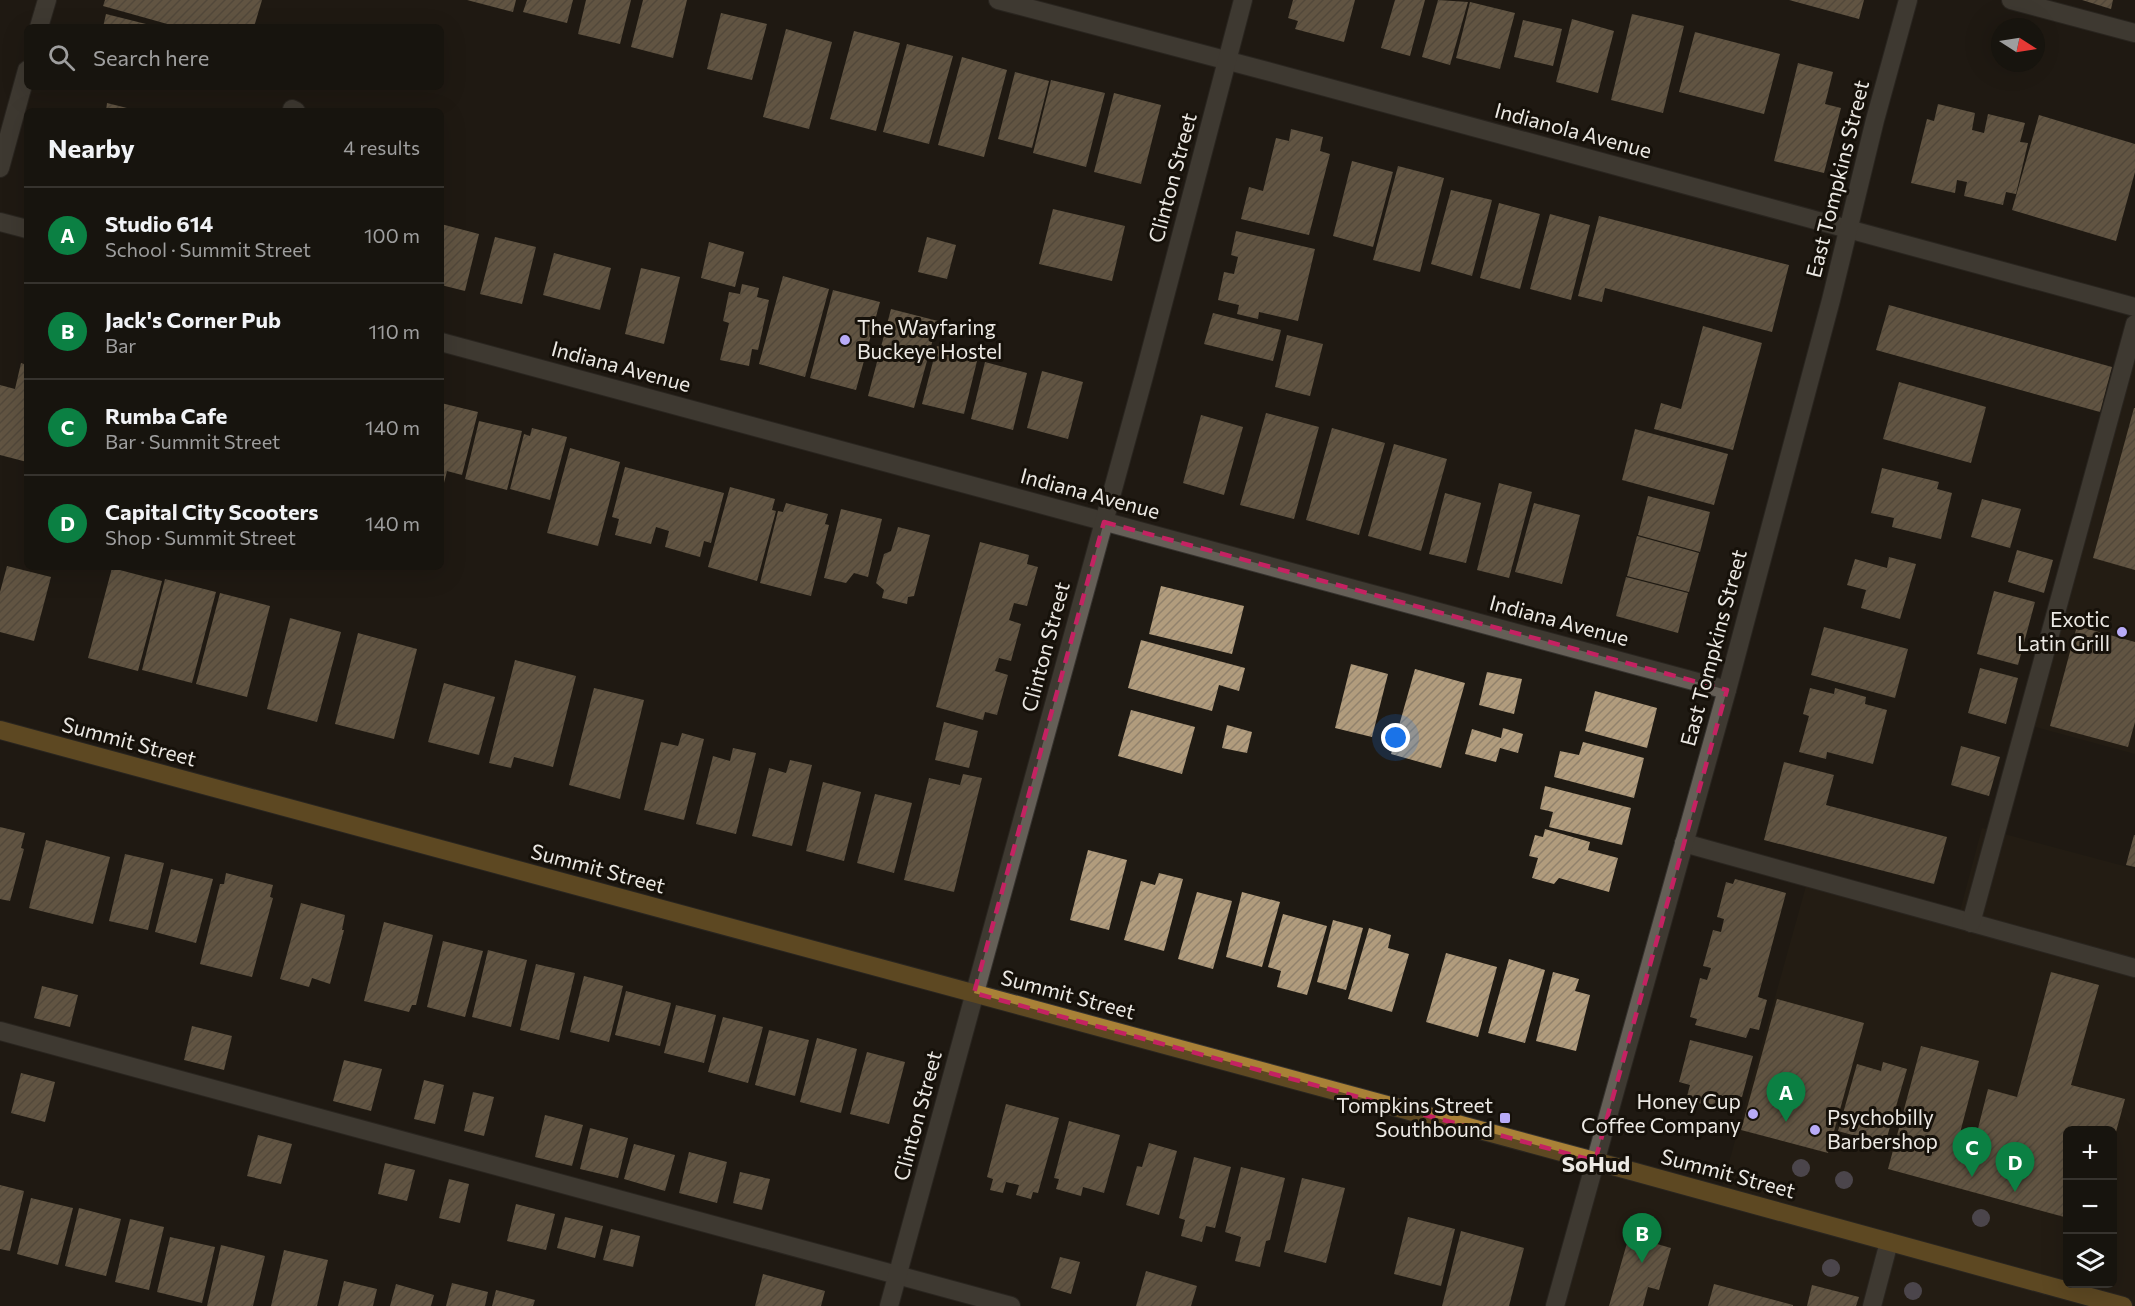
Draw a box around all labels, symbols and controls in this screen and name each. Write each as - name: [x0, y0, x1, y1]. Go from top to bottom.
- north arrow: [1991, 18, 2045, 72]
- search box: [24, 24, 444, 90]
- icon: search: [45, 41, 78, 74]
- text: Search here: [93, 44, 209, 71]
- street label: East Tompkins Street: [1800, 77, 1873, 280]
- street label: Indianola Avenue: [1492, 97, 1655, 163]
- street label: Clinton Street: [1142, 110, 1201, 245]
- text: Nearby: [48, 132, 135, 163]
- text: 4 results: [343, 135, 420, 159]
- text: Studio 614: [105, 210, 213, 237]
- text: A: [60, 223, 75, 247]
- text: 100 m: [364, 223, 420, 247]
- text: School · Summit Street: [105, 237, 311, 261]
- text: Jack's Corner Pub: [105, 306, 281, 333]
- place label: The Wayfaring Buckeye Hostel: [857, 314, 1002, 363]
- text: B: [61, 319, 74, 343]
- text: 110 m: [369, 319, 420, 343]
- text: Bar: [105, 333, 136, 357]
- marker: The Wayfaring Buckeye Hostel: [838, 333, 852, 347]
- street label: Indiana Avenue: [549, 335, 694, 396]
- text: Rumba Cafe: [105, 402, 227, 429]
- text: C: [61, 415, 74, 439]
- text: 140 m: [365, 415, 420, 439]
- text: Bar · Summit Street: [105, 429, 280, 453]
- street label: Indiana Avenue: [1018, 462, 1163, 523]
- text: Capital City Scooters: [105, 498, 319, 525]
- text: D: [60, 511, 75, 535]
- text: 140 m: [365, 511, 420, 535]
- text: Shop · Summit Street: [105, 525, 296, 549]
- street label: East Tompkins Street: [1674, 547, 1751, 749]
- street label: Clinton Street: [1015, 579, 1074, 714]
- street label: Indiana Avenue: [1487, 589, 1632, 650]
- place label: Exotic Latin Grill: [2017, 606, 2110, 655]
- marker: Exotic Latin Grill: [2115, 625, 2129, 639]
- street label: Summit Street: [59, 711, 199, 770]
- your location: [1381, 723, 1410, 752]
- street label: Summit Street: [528, 838, 668, 897]
- street label: Summit Street: [998, 964, 1138, 1023]
- street label: Clinton Street: [887, 1048, 946, 1183]
- pin: A: [1766, 1072, 1806, 1122]
- place label: Honey Cup Coffee Company: [1581, 1088, 1741, 1137]
- place label: Tompkins Street Southbound: [1336, 1092, 1493, 1141]
- place label: Psychobilly Barbershop: [1827, 1104, 1938, 1153]
- marker: Honey Cup Coffee Company: [1746, 1107, 1760, 1121]
- marker: Tompkins Street Southbound: [1498, 1111, 1512, 1125]
- marker: Psychobilly Barbershop: [1808, 1123, 1822, 1137]
- map controls: [2063, 1126, 2117, 1288]
- button: +: [2063, 1126, 2117, 1180]
- pin: C: [1952, 1128, 1992, 1177]
- pin: D: [1996, 1142, 2034, 1192]
- street label: Summit Street: [1658, 1143, 1798, 1202]
- district label: SoHud: [1562, 1150, 1630, 1177]
- button: −: [2063, 1180, 2117, 1234]
- pin: B: [1622, 1214, 1662, 1263]
- button: layers: [2063, 1234, 2117, 1288]

